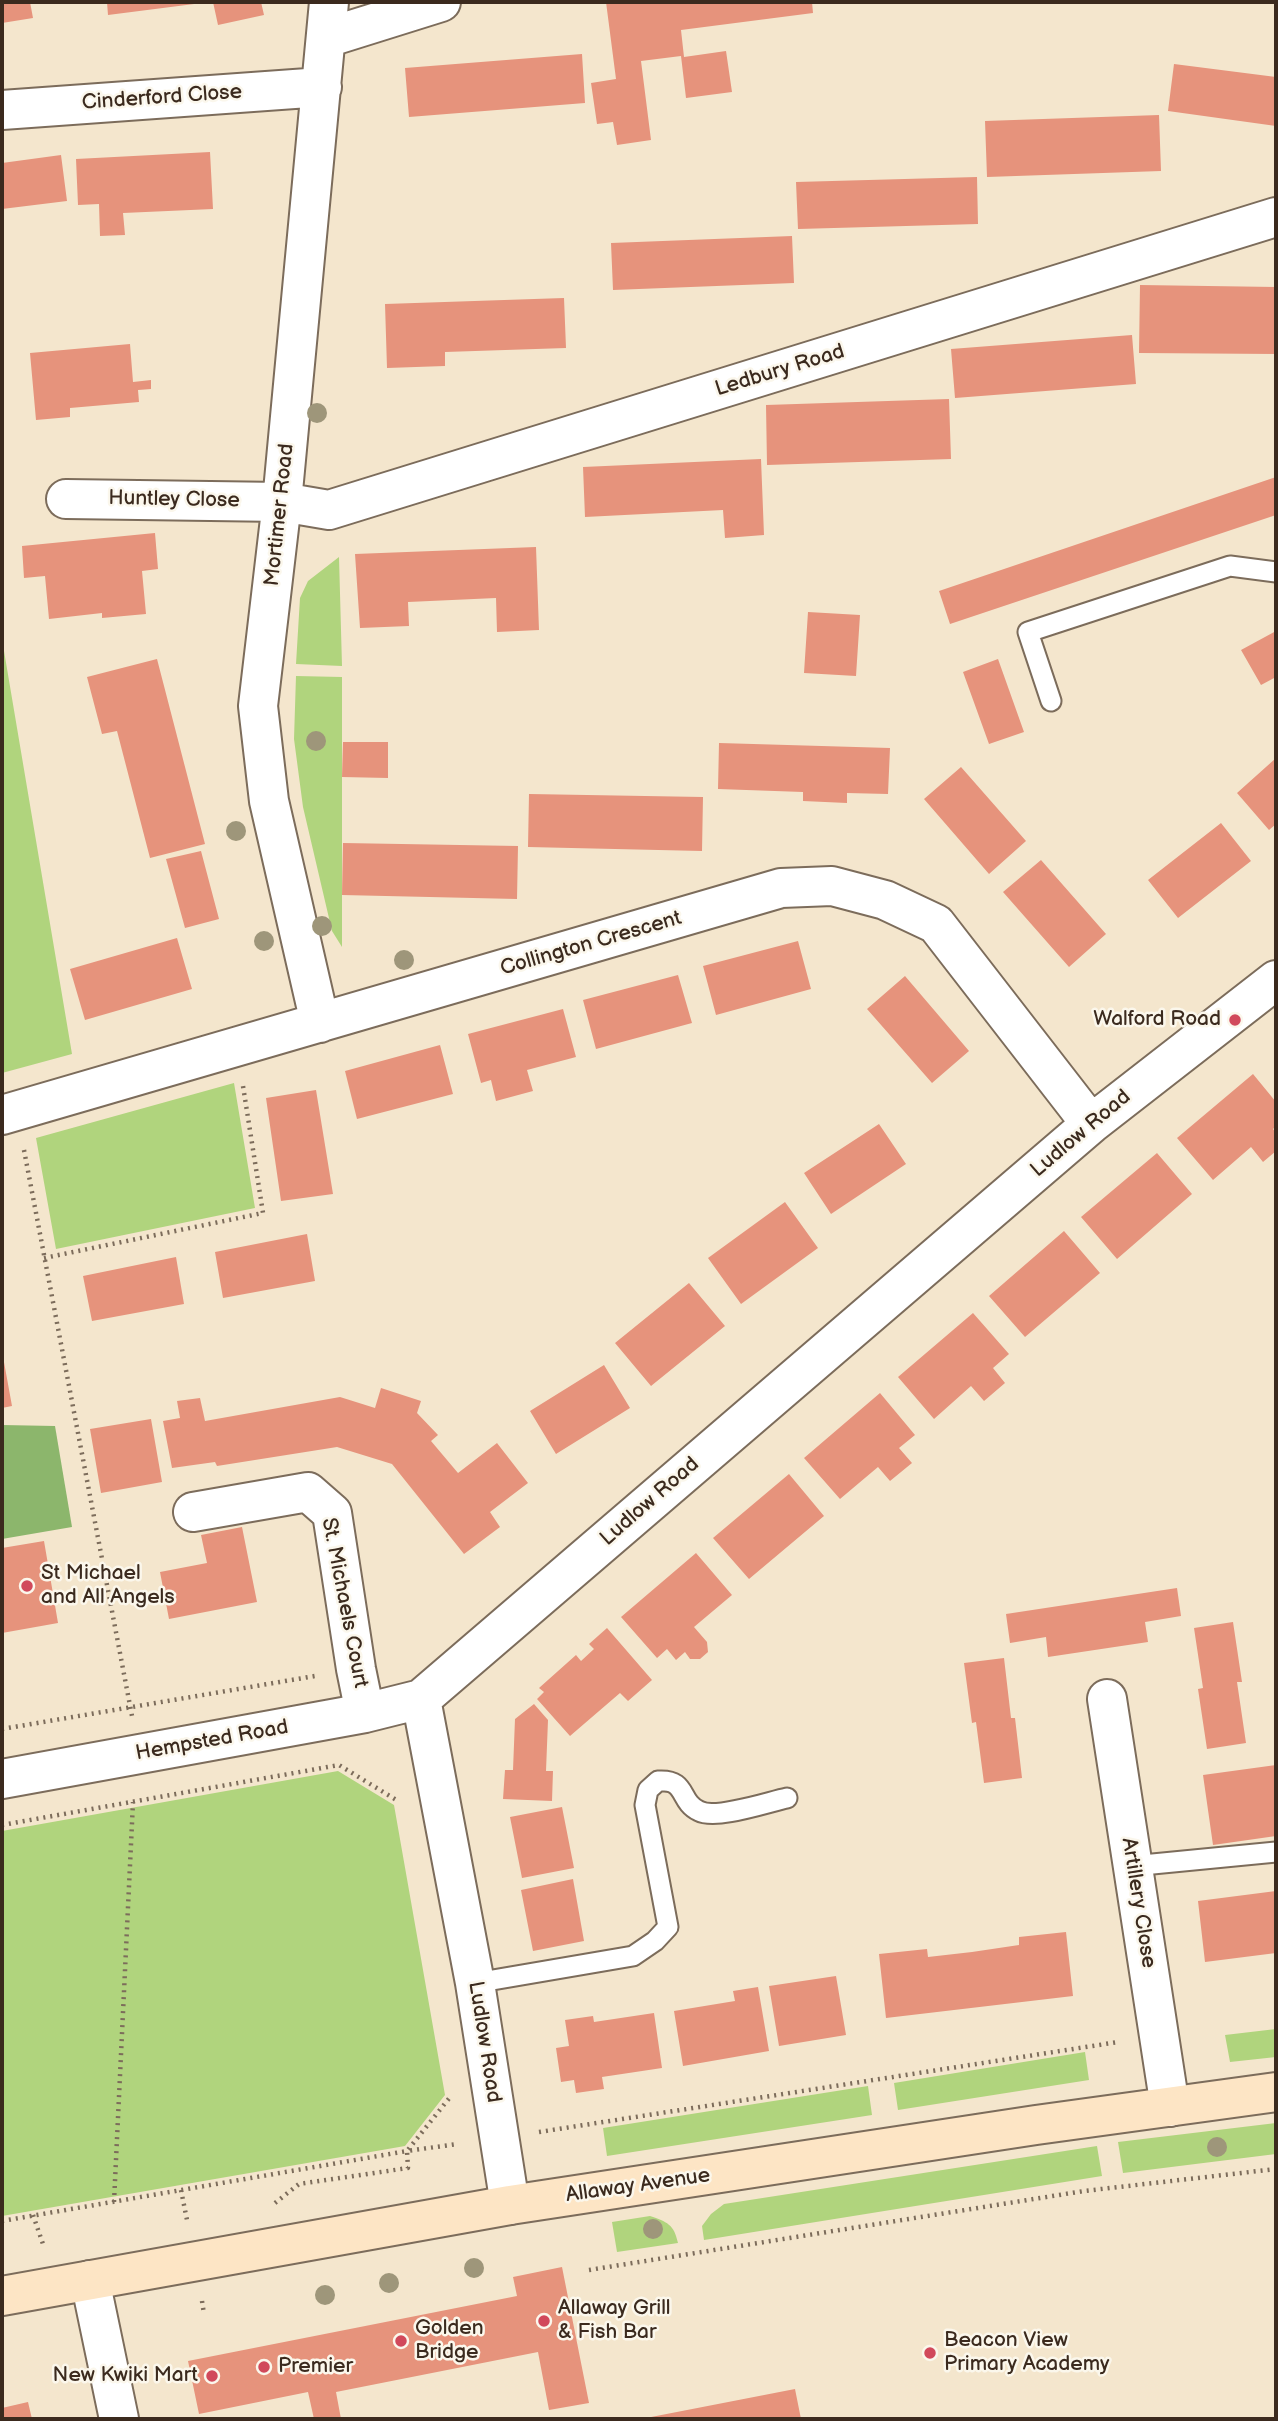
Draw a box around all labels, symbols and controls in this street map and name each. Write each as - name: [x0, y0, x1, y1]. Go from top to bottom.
- street label: Cinderford Close: [81, 80, 243, 116]
- street label: Ledbury Road: [712, 339, 848, 403]
- street label: Mortimer Road: [260, 443, 300, 587]
- street label: Huntley Close: [108, 486, 240, 514]
- street label: Collington Crescent: [498, 906, 684, 982]
- place label: Walford Road: [1093, 1007, 1221, 1033]
- marker: Walford Road: [1227, 1012, 1243, 1028]
- street label: Ludlow Road: [1026, 1085, 1136, 1183]
- street label: Ludlow Road: [595, 1452, 705, 1552]
- street label: St. Michaels Court: [315, 1516, 373, 1690]
- place label: St Michael and All Angels: [41, 1561, 175, 1611]
- marker: St Michael and All Angels: [19, 1578, 35, 1594]
- street label: Hempsted Road: [134, 1715, 290, 1767]
- street label: Artillery Close: [1115, 1836, 1161, 1970]
- street label: Ludlow Road: [462, 1979, 506, 2105]
- street label: Allaway Avenue: [564, 2163, 712, 2209]
- place label: Allaway Grill & Fish Bar: [558, 2296, 671, 2346]
- marker: Allaway Grill & Fish Bar: [536, 2313, 552, 2329]
- place label: Golden Bridge: [415, 2316, 484, 2366]
- place label: Beacon View Primary Academy: [944, 2328, 1110, 2378]
- marker: Golden Bridge: [393, 2333, 409, 2349]
- marker: Beacon View Primary Academy: [922, 2345, 938, 2361]
- place label: Premier: [278, 2354, 353, 2380]
- marker: Premier: [256, 2359, 272, 2375]
- place label: New Kwiki Mart: [53, 2363, 198, 2389]
- marker: New Kwiki Mart: [204, 2368, 220, 2384]

